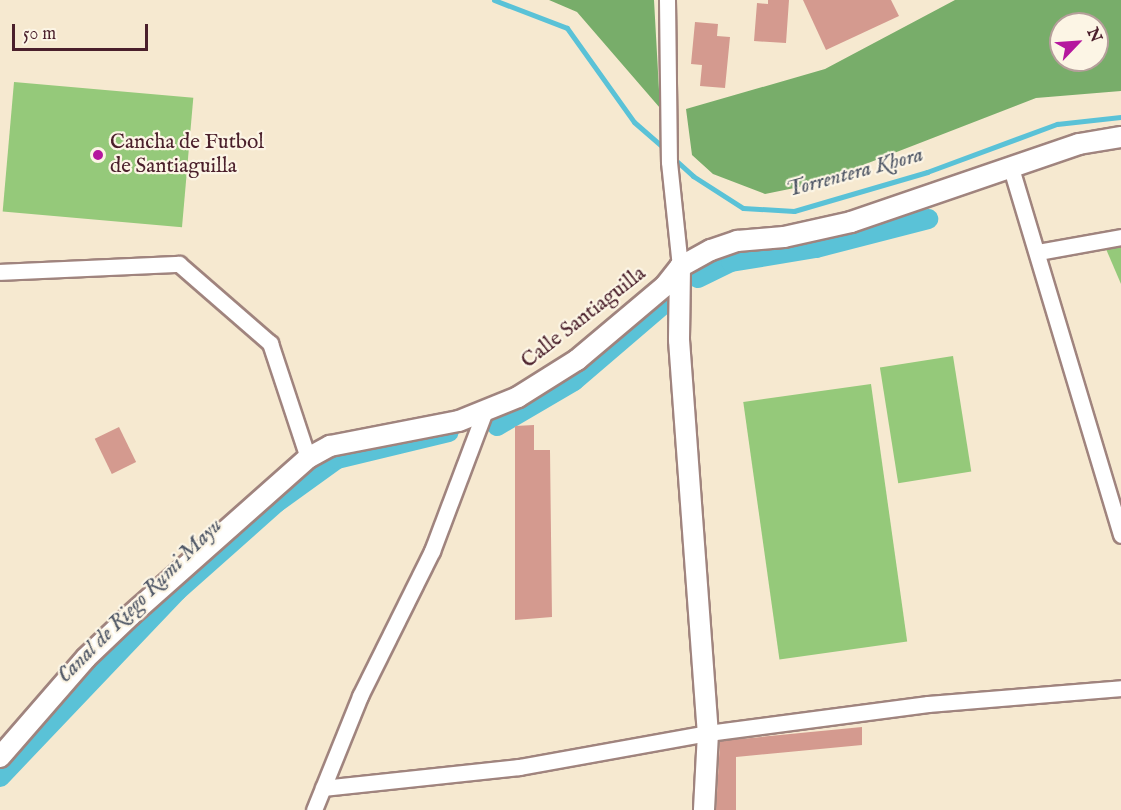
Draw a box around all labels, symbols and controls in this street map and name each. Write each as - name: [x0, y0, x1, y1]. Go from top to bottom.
- scale bar: [15, 12, 152, 50]
- north arrow: [1049, 12, 1109, 72]
- text: 50 m: [23, 23, 56, 46]
- text: N: [1082, 25, 1105, 46]
- place label: Cancha de Futbol de Santiaguilla: [110, 130, 264, 180]
- water label: Torrentera Khora: [784, 142, 926, 204]
- marker: Cancha de Futbol de Santiaguilla: [91, 148, 105, 162]
- street label: Calle Santiaguilla: [517, 262, 651, 374]
- water label: Canal de Riego Rumi Mayu: [52, 513, 228, 689]

